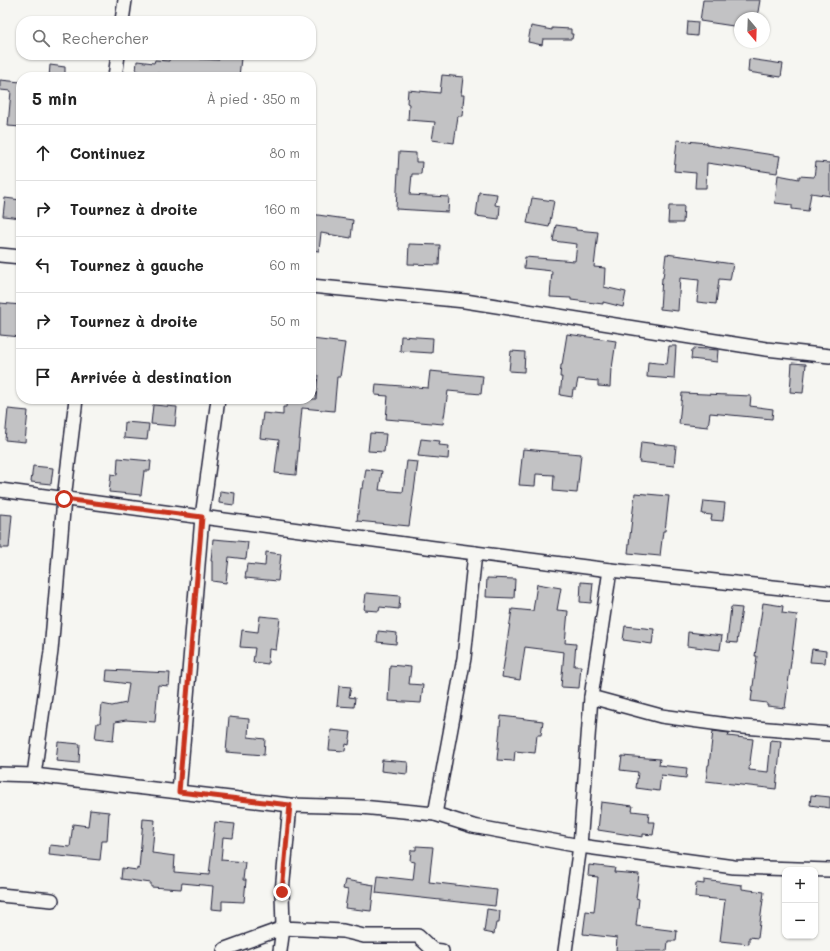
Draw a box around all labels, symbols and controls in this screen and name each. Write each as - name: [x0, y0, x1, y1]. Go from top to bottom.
- north arrow: [734, 12, 770, 48]
- search box: [16, 16, 316, 60]
- icon: search: [30, 27, 52, 49]
- text: Rechercher: [62, 28, 149, 48]
- text: 5 min: [32, 87, 77, 109]
- text: À pied · 350 m: [207, 90, 300, 107]
- icon: ahead: [32, 142, 54, 164]
- text: Continuez: [70, 143, 145, 163]
- text: 80 m: [270, 144, 300, 161]
- icon: right: [32, 198, 54, 220]
- text: Tournez à droite: [70, 199, 198, 219]
- text: 160 m: [264, 200, 300, 217]
- icon: left: [32, 254, 54, 276]
- text: Tournez à gauche: [70, 255, 204, 275]
- text: 60 m: [270, 256, 300, 273]
- icon: right: [32, 310, 54, 332]
- text: Tournez à droite: [70, 311, 198, 331]
- text: 50 m: [270, 312, 300, 329]
- icon: arrive: [32, 366, 54, 388]
- text: Arrivée à destination: [70, 367, 232, 387]
- route start: [55, 490, 73, 508]
- map controls: [782, 867, 818, 939]
- button: +: [782, 867, 818, 903]
- route end: [273, 883, 291, 901]
- button: −: [782, 903, 818, 939]

